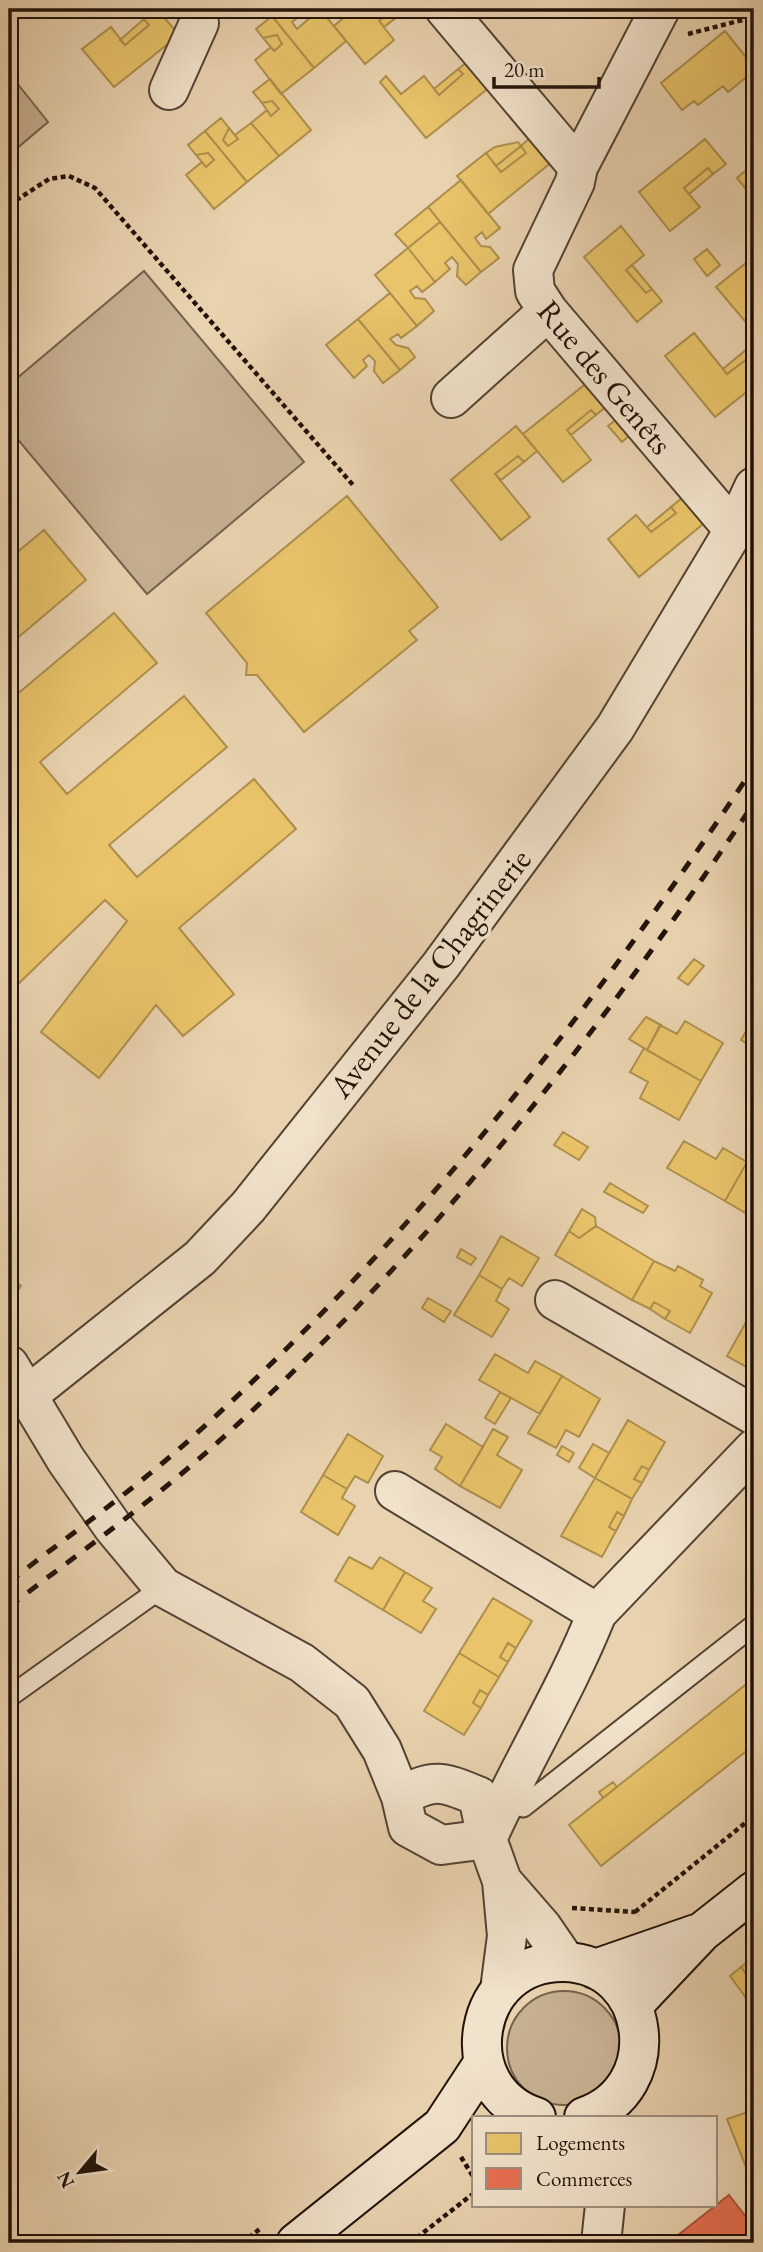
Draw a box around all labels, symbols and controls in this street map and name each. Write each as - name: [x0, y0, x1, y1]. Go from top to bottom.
- scale bar: [494, 46, 598, 90]
- text: 20 m: [504, 56, 545, 83]
- street label: Rue des Genêts: [528, 291, 682, 463]
- street label: Avenue de la Chagrinerie: [319, 840, 540, 1107]
- legend: [472, 2116, 718, 2206]
- text: Logements: [536, 2129, 625, 2156]
- north arrow: [46, 2136, 116, 2206]
- text: Commerces: [536, 2165, 633, 2192]
- text: N: [51, 2167, 80, 2193]

